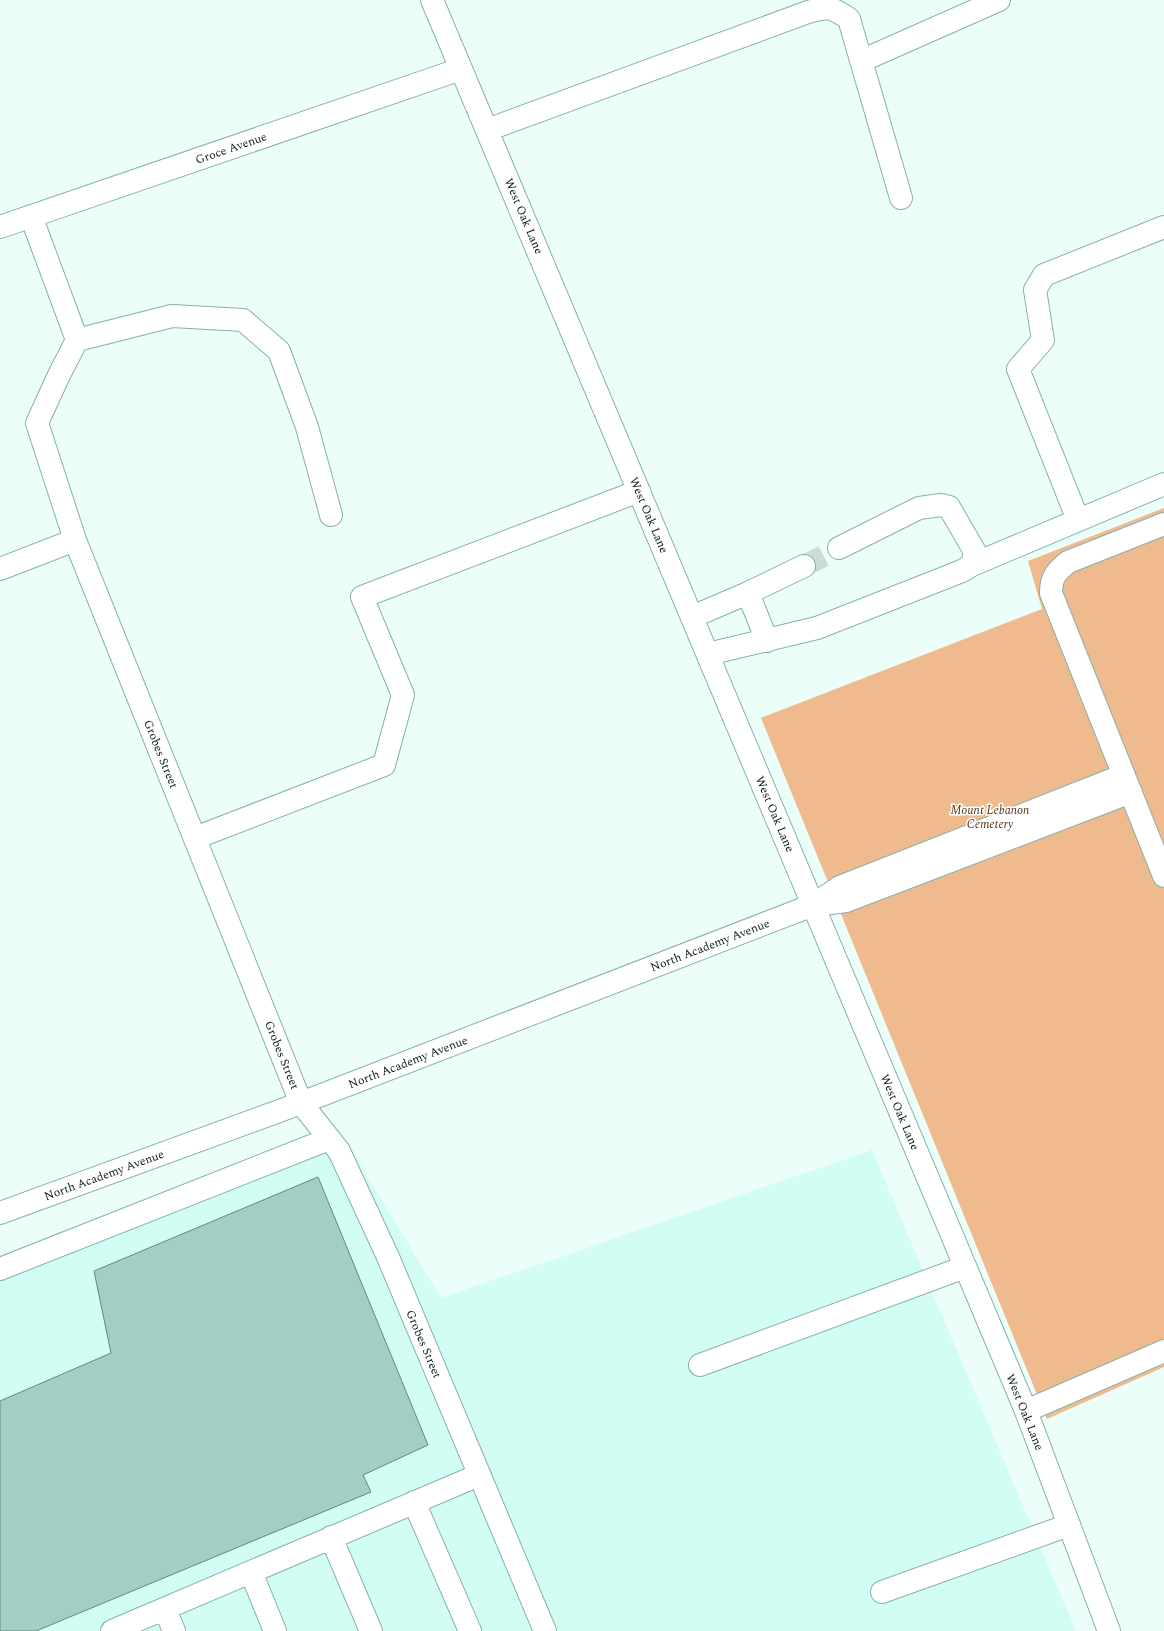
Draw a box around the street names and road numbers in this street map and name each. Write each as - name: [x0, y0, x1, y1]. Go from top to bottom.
- street label: Groce Avenue: [193, 127, 270, 170]
- street label: West Oak Lane: [499, 175, 548, 257]
- street label: West Oak Lane: [624, 474, 673, 556]
- street label: Grobes Street: [138, 717, 183, 791]
- street label: West Oak Lane: [750, 773, 799, 855]
- street label: North Academy Avenue: [648, 914, 773, 977]
- street label: Grobes Street: [259, 1018, 304, 1092]
- street label: North Academy Avenue: [346, 1031, 471, 1094]
- street label: West Oak Lane: [875, 1071, 924, 1153]
- street label: North Academy Avenue: [41, 1145, 167, 1206]
- street label: Grobes Street: [401, 1307, 446, 1381]
- street label: West Oak Lane: [1001, 1371, 1049, 1454]

